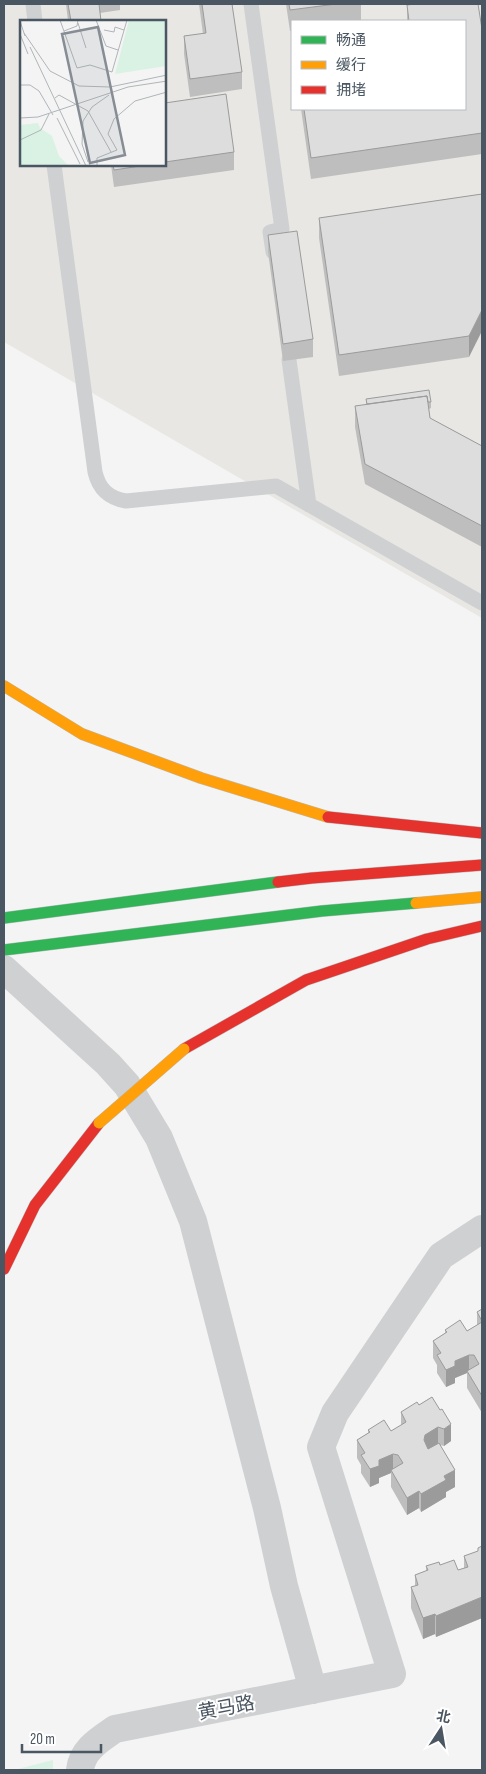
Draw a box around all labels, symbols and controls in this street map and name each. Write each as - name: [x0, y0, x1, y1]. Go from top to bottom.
- inset map: [20, 20, 166, 166]
- legend: [291, 20, 466, 110]
- text: 畅通: [336, 31, 366, 50]
- text: 缓行: [336, 56, 366, 75]
- text: 拥堵: [336, 81, 366, 100]
- street label: 黄马路: [196, 1692, 256, 1725]
- north arrow: [416, 1704, 466, 1754]
- text: 北: [435, 1707, 452, 1727]
- scale bar: [22, 1722, 101, 1754]
- text: 20 m: [30, 1730, 55, 1749]

